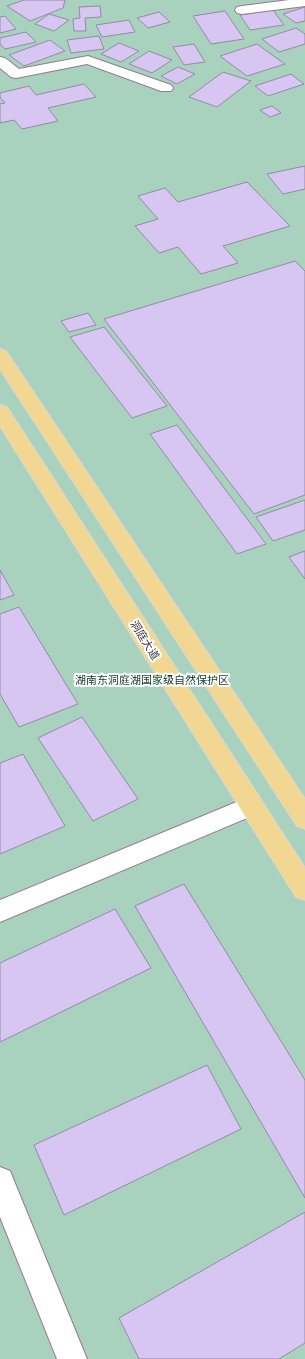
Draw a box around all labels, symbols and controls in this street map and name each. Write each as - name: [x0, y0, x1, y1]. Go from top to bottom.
- street label: 洞庭大道: [128, 618, 162, 662]
- park label: 湖南东洞庭湖国家级自然保护区: [75, 674, 229, 686]

